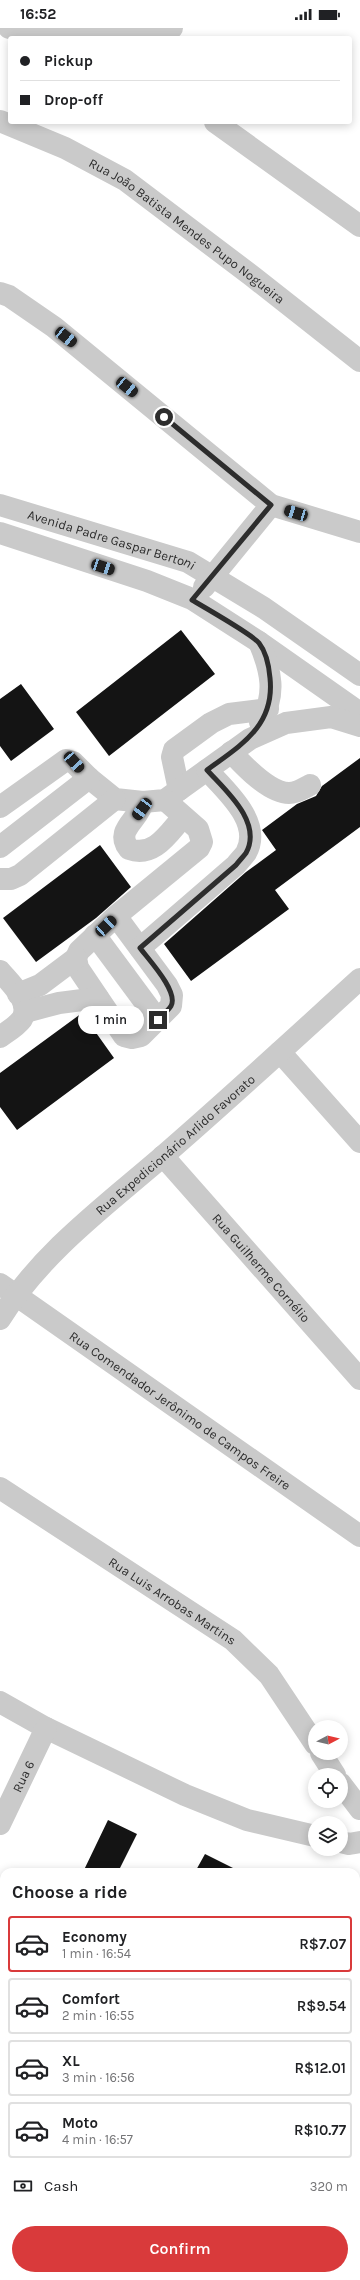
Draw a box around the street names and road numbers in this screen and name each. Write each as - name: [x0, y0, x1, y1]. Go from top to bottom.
- street label: Rua João Batista Mendes Pupo Nogueira: [86, 155, 287, 307]
- street label: Avenida Padre Gaspar Bertoni: [26, 507, 198, 573]
- street label: Rua Expedicionário Arlido Favorato: [92, 1072, 258, 1218]
- street label: Rua Guilherme Cornélio: [209, 1211, 313, 1325]
- street label: Rua Comendador Jerônimo de Campos Freire: [67, 1328, 294, 1493]
- street label: Rua Luis Arrobas Martins: [106, 1554, 239, 1648]
- street label: Rua 6: [9, 1758, 37, 1795]

